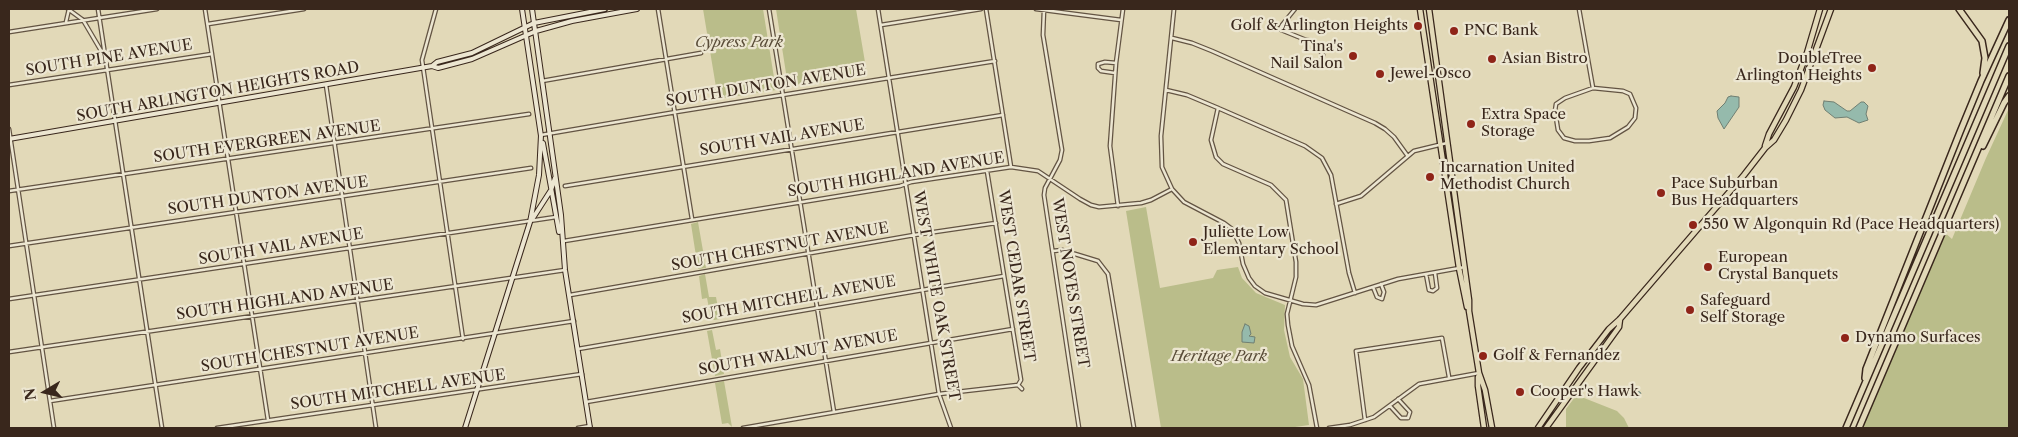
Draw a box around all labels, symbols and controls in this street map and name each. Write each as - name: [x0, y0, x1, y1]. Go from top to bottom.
- place label: Golf & Arlington Heights: [1231, 17, 1408, 35]
- marker: Golf & Arlington Heights: [1412, 20, 1424, 32]
- place label: PNC Bank: [1464, 22, 1538, 40]
- marker: PNC Bank: [1448, 25, 1460, 37]
- park label: Cypress Park: [695, 34, 783, 52]
- street label: SOUTH PINE AVENUE: [24, 36, 194, 80]
- place label: Tina's Nail Salon: [1270, 38, 1343, 73]
- marker: Tina's Nail Salon: [1347, 50, 1359, 62]
- place label: Asian Bistro: [1502, 50, 1588, 68]
- place label: DoubleTree Arlington Heights: [1736, 50, 1862, 85]
- marker: Asian Bistro: [1486, 53, 1498, 65]
- street label: SOUTH ARLINGTON HEIGHTS ROAD: [75, 58, 361, 126]
- street label: SOUTH DUNTON AVENUE: [665, 61, 867, 111]
- marker: DoubleTree Arlington Heights: [1866, 62, 1878, 74]
- place label: Jewel-Osco: [1390, 65, 1471, 83]
- marker: Jewel-Osco: [1374, 68, 1386, 80]
- place label: Extra Space Storage: [1481, 106, 1566, 141]
- street label: SOUTH VAIL AVENUE: [698, 116, 866, 160]
- street label: SOUTH EVERGREEN AVENUE: [152, 117, 382, 167]
- marker: Extra Space Storage: [1465, 118, 1477, 130]
- street label: SOUTH HIGHLAND AVENUE: [786, 149, 1006, 201]
- place label: Incarnation United Methodist Church: [1440, 159, 1575, 194]
- marker: Incarnation United Methodist Church: [1424, 171, 1436, 183]
- street label: SOUTH DUNTON AVENUE: [167, 173, 369, 219]
- place label: Pace Suburban Bus Headquarters: [1671, 175, 1798, 210]
- marker: Pace Suburban Bus Headquarters: [1655, 187, 1667, 199]
- street label: WEST WHITE OAK STREET: [909, 189, 963, 403]
- street label: WEST CEDAR STREET: [994, 189, 1038, 363]
- street label: WEST NOYES STREET: [1048, 197, 1092, 369]
- place label: 550 W Algonquin Rd (Pace Headquarters): [1703, 216, 1999, 234]
- street label: SOUTH CHESTNUT AVENUE: [670, 219, 890, 275]
- marker: 550 W Algonquin Rd (Pace Headquarters): [1687, 219, 1699, 231]
- place label: Juliette Low Elementary School: [1203, 224, 1339, 259]
- street label: SOUTH VAIL AVENUE: [197, 225, 365, 269]
- marker: Juliette Low Elementary School: [1187, 236, 1199, 248]
- place label: European Crystal Banquets: [1718, 249, 1838, 284]
- marker: European Crystal Banquets: [1702, 261, 1714, 273]
- street label: SOUTH MITCHELL AVENUE: [681, 272, 897, 328]
- street label: SOUTH HIGHLAND AVENUE: [175, 276, 395, 324]
- place label: Safeguard Self Storage: [1700, 292, 1785, 327]
- marker: Safeguard Self Storage: [1684, 304, 1696, 316]
- street label: SOUTH CHESTNUT AVENUE: [200, 324, 420, 376]
- street label: SOUTH WALNUT AVENUE: [697, 327, 899, 379]
- place label: Dynamo Surfaces: [1855, 329, 1981, 347]
- marker: Dynamo Surfaces: [1839, 332, 1851, 344]
- place label: Golf & Fernandez: [1493, 347, 1620, 365]
- park label: Heritage Park: [1171, 348, 1267, 366]
- marker: Golf & Fernandez: [1477, 350, 1489, 362]
- street label: SOUTH MITCHELL AVENUE: [289, 366, 507, 414]
- north arrow: [20, 367, 70, 417]
- place label: Cooper's Hawk: [1530, 383, 1639, 401]
- marker: Cooper's Hawk: [1514, 386, 1526, 398]
- text: N: [20, 387, 40, 402]

